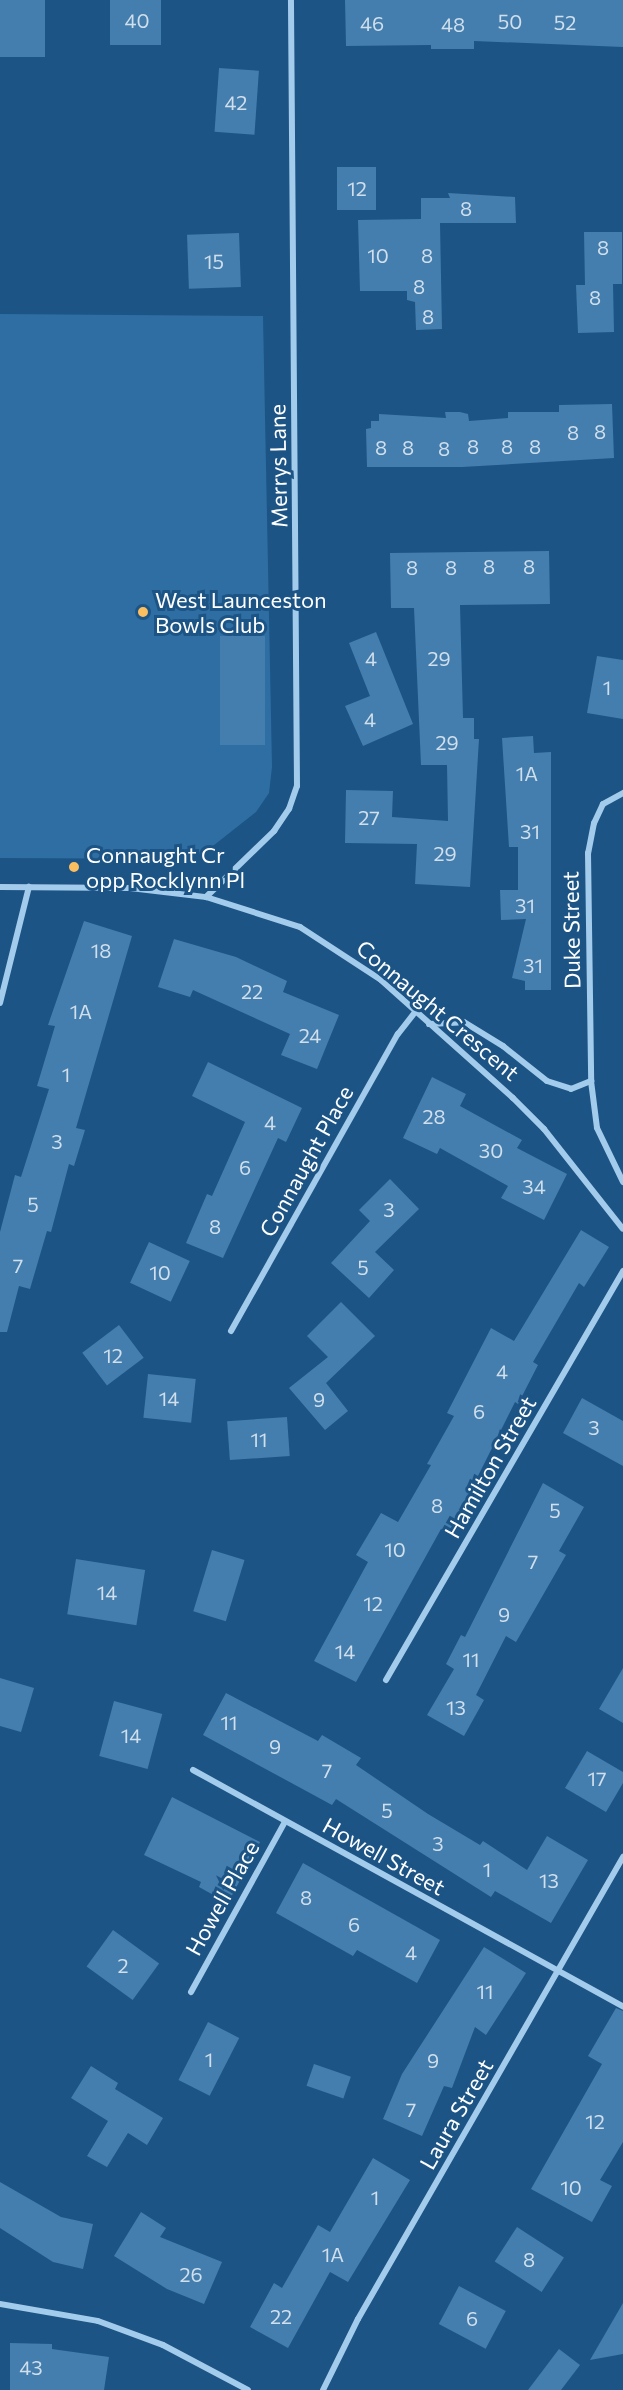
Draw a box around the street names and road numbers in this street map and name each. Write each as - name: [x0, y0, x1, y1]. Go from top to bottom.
- street label: Merrys Lane: [264, 404, 292, 528]
- street label: Duke Street: [557, 871, 585, 989]
- street label: Connaught Crescent: [351, 934, 525, 1086]
- street label: Connaught Place: [254, 1081, 358, 1241]
- street label: Hamilton Street: [439, 1391, 541, 1543]
- street label: Howell Street: [318, 1812, 450, 1900]
- street label: Howell Place: [180, 1836, 264, 1960]
- street label: Laura Street: [414, 2054, 498, 2174]

